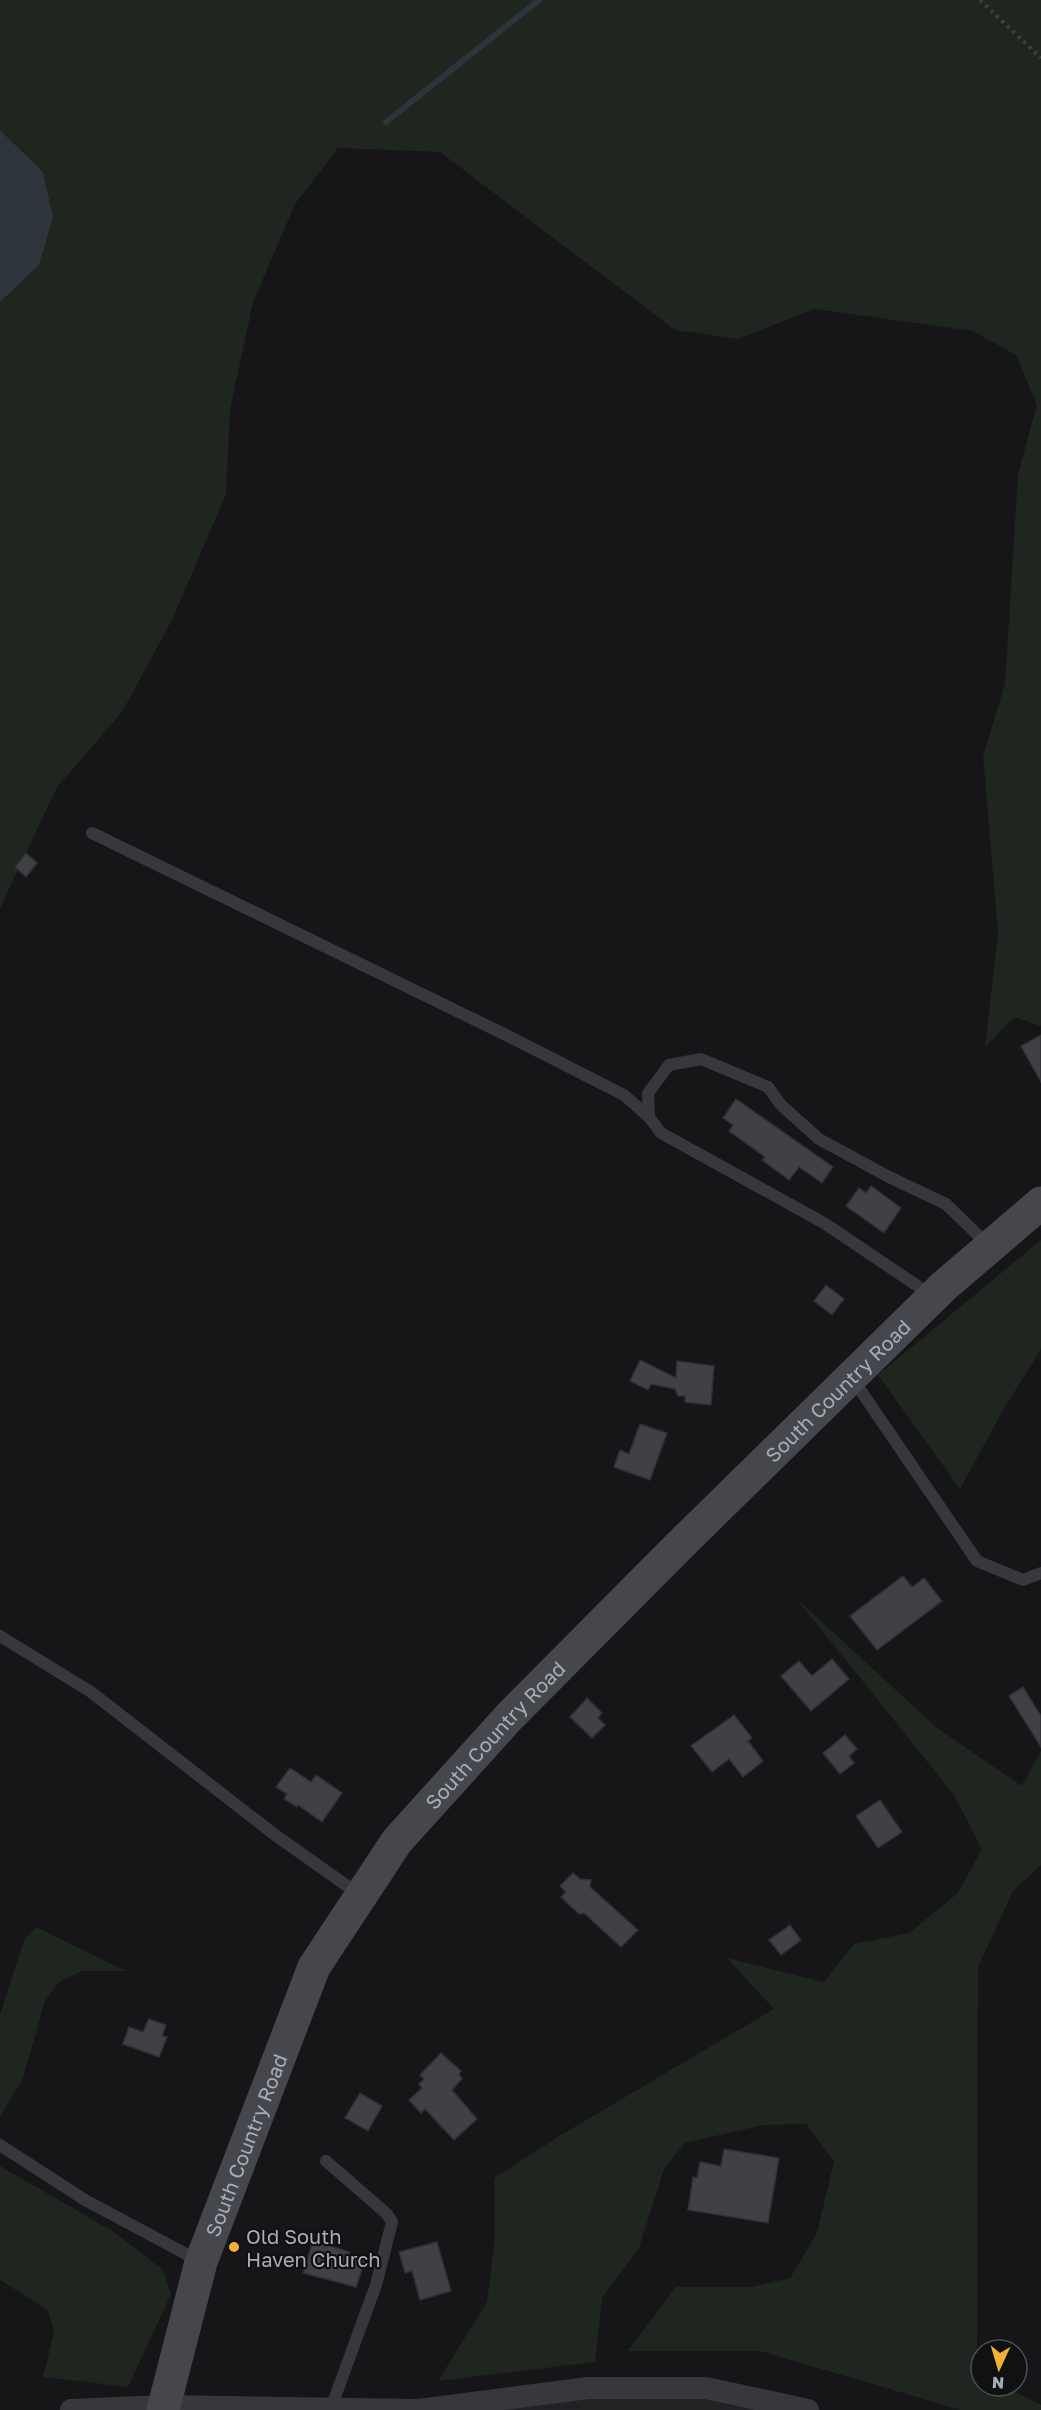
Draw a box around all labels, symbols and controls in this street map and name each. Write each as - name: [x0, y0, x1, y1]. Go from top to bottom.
- street label: South Country Road: [760, 1314, 915, 1467]
- street label: South Country Road: [420, 1656, 570, 1814]
- street label: South Country Road: [200, 2050, 292, 2240]
- place label: Old South Haven Church: [246, 2224, 381, 2271]
- marker: Old South Haven Church: [227, 2240, 241, 2254]
- north arrow: [969, 2338, 1029, 2398]
- text: N: [991, 2373, 1005, 2393]

